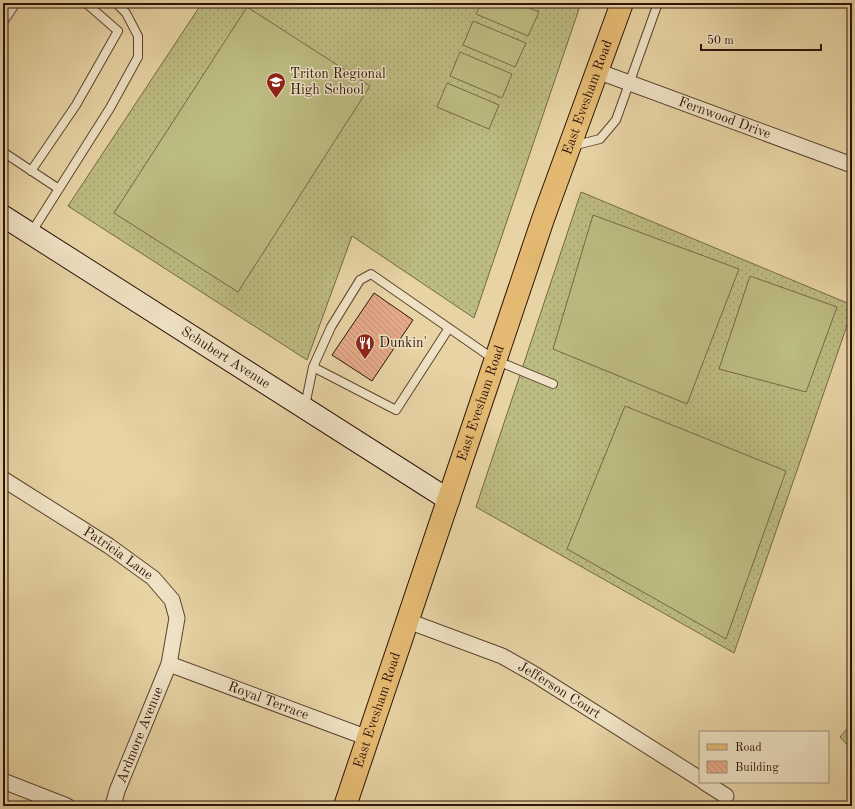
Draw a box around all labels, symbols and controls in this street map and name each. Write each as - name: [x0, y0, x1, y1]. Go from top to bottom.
- scale bar: [701, 26, 821, 52]
- text: 50 m: [707, 34, 734, 47]
- street label: East Evesham Road: [560, 38, 615, 157]
- place label: Triton Regional High School: [290, 67, 386, 97]
- school or university icon: Triton Regional High School: [265, 71, 287, 99]
- street label: Fernwood Drive: [677, 95, 773, 141]
- street label: Schubert Avenue: [179, 324, 273, 391]
- restaurant icon: Dunkin': [354, 332, 376, 360]
- place label: Dunkin': [379, 336, 427, 350]
- street label: East Evesham Road: [455, 344, 507, 463]
- street label: Patricia Lane: [81, 525, 155, 582]
- street label: East Evesham Road: [351, 651, 403, 770]
- street label: Jefferson Court: [516, 659, 603, 721]
- street label: Royal Terrace: [226, 680, 311, 722]
- street label: Ardmore Avenue: [114, 685, 166, 785]
- legend: [699, 731, 829, 783]
- text: Road: [735, 742, 762, 754]
- text: Building: [735, 762, 779, 774]

